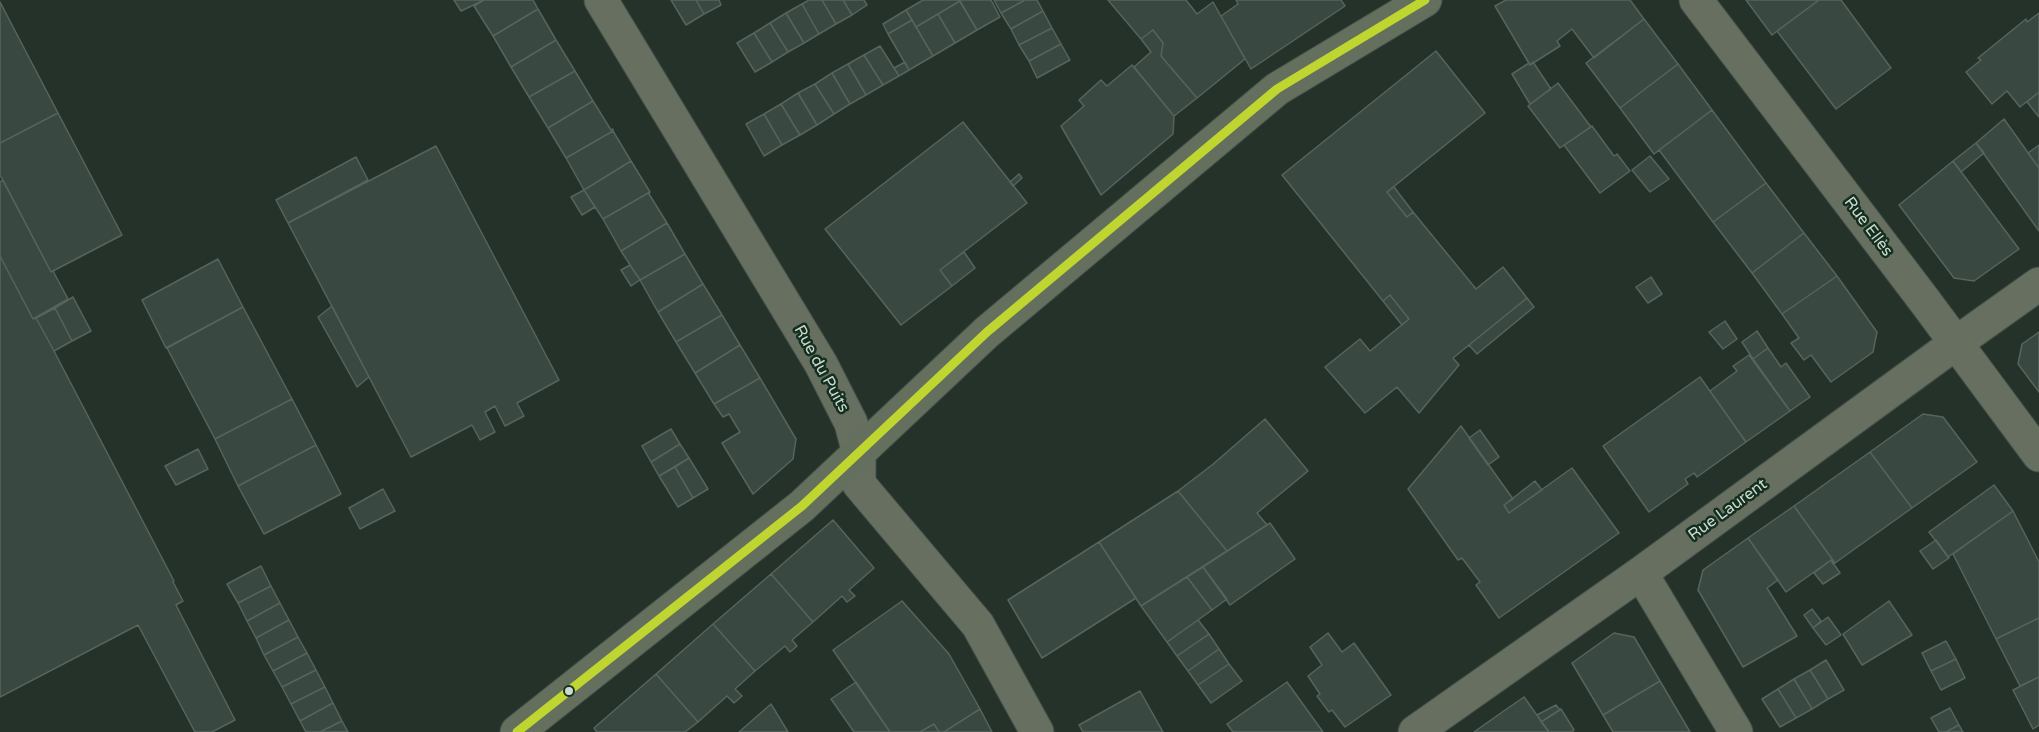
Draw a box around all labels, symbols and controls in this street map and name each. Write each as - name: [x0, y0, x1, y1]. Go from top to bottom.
- street label: Rue Ellès: [1839, 194, 1897, 260]
- street label: Rue du Puits: [789, 322, 853, 416]
- street label: Rue Laurent: [1685, 475, 1771, 545]
- unlabelled marker: [563, 685, 575, 697]

